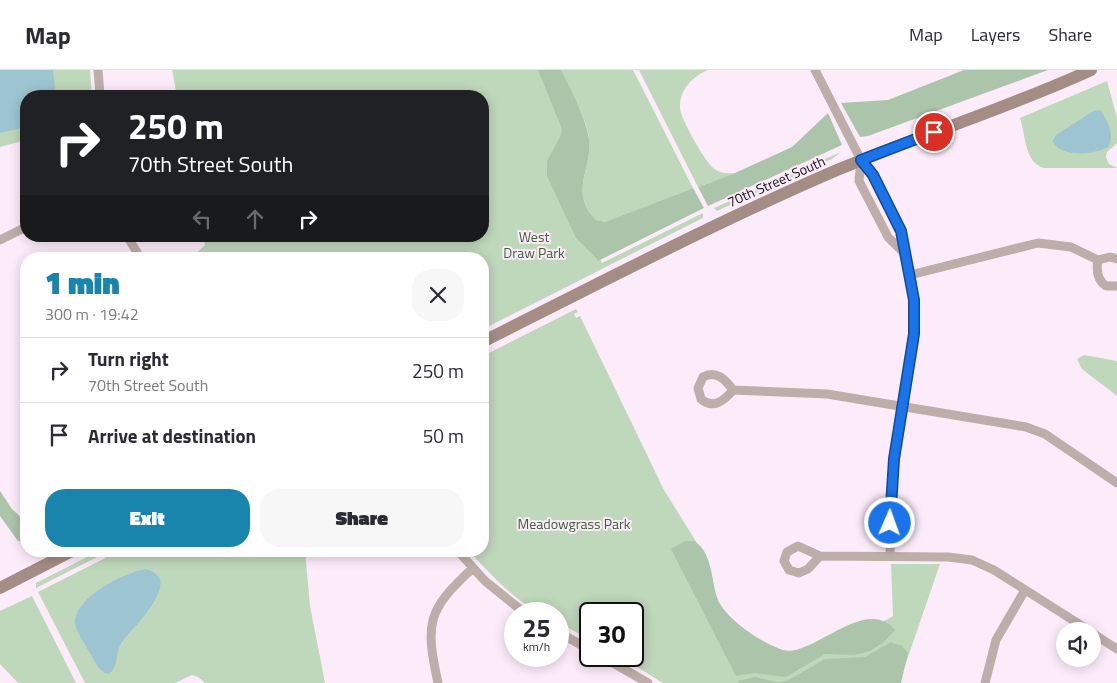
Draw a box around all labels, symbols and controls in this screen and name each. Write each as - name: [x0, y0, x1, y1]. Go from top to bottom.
- text: Map: [25, 17, 71, 53]
- text: Map: [909, 21, 943, 48]
- text: Layers: [971, 21, 1020, 48]
- text: Share: [1048, 21, 1092, 48]
- text: 250 m: [128, 99, 224, 153]
- icon: right: [45, 110, 110, 175]
- pin: [913, 111, 955, 153]
- icon: arrive: [920, 118, 948, 146]
- text: 70th Street South: [128, 147, 293, 181]
- street label: 70th Street South: [724, 150, 828, 212]
- icon: left: [188, 205, 216, 233]
- icon: ahead: [241, 205, 269, 233]
- icon: right: [294, 205, 322, 233]
- park label: West Draw Park: [503, 226, 565, 263]
- text: 1 min: [45, 260, 120, 306]
- button: close: [412, 269, 464, 321]
- text: 300 m · 19:42: [45, 302, 139, 326]
- text: Turn right: [88, 344, 169, 373]
- icon: right: [45, 356, 73, 384]
- text: 250 m: [412, 356, 464, 385]
- text: 70th Street South: [88, 373, 208, 397]
- icon: arrive: [45, 421, 73, 449]
- text: Arrive at destination: [88, 421, 256, 450]
- text: 50 m: [423, 421, 464, 450]
- button: Exit: [45, 489, 250, 547]
- button: Share: [260, 489, 464, 547]
- position arrow: [863, 496, 915, 548]
- park label: Meadowgrass Park: [517, 513, 631, 534]
- speed limit sign: 30: [579, 602, 644, 667]
- text: 25: [522, 609, 551, 647]
- map controls: [1056, 622, 1101, 667]
- button: sound: [1056, 622, 1101, 667]
- text: km/h: [523, 637, 550, 656]

